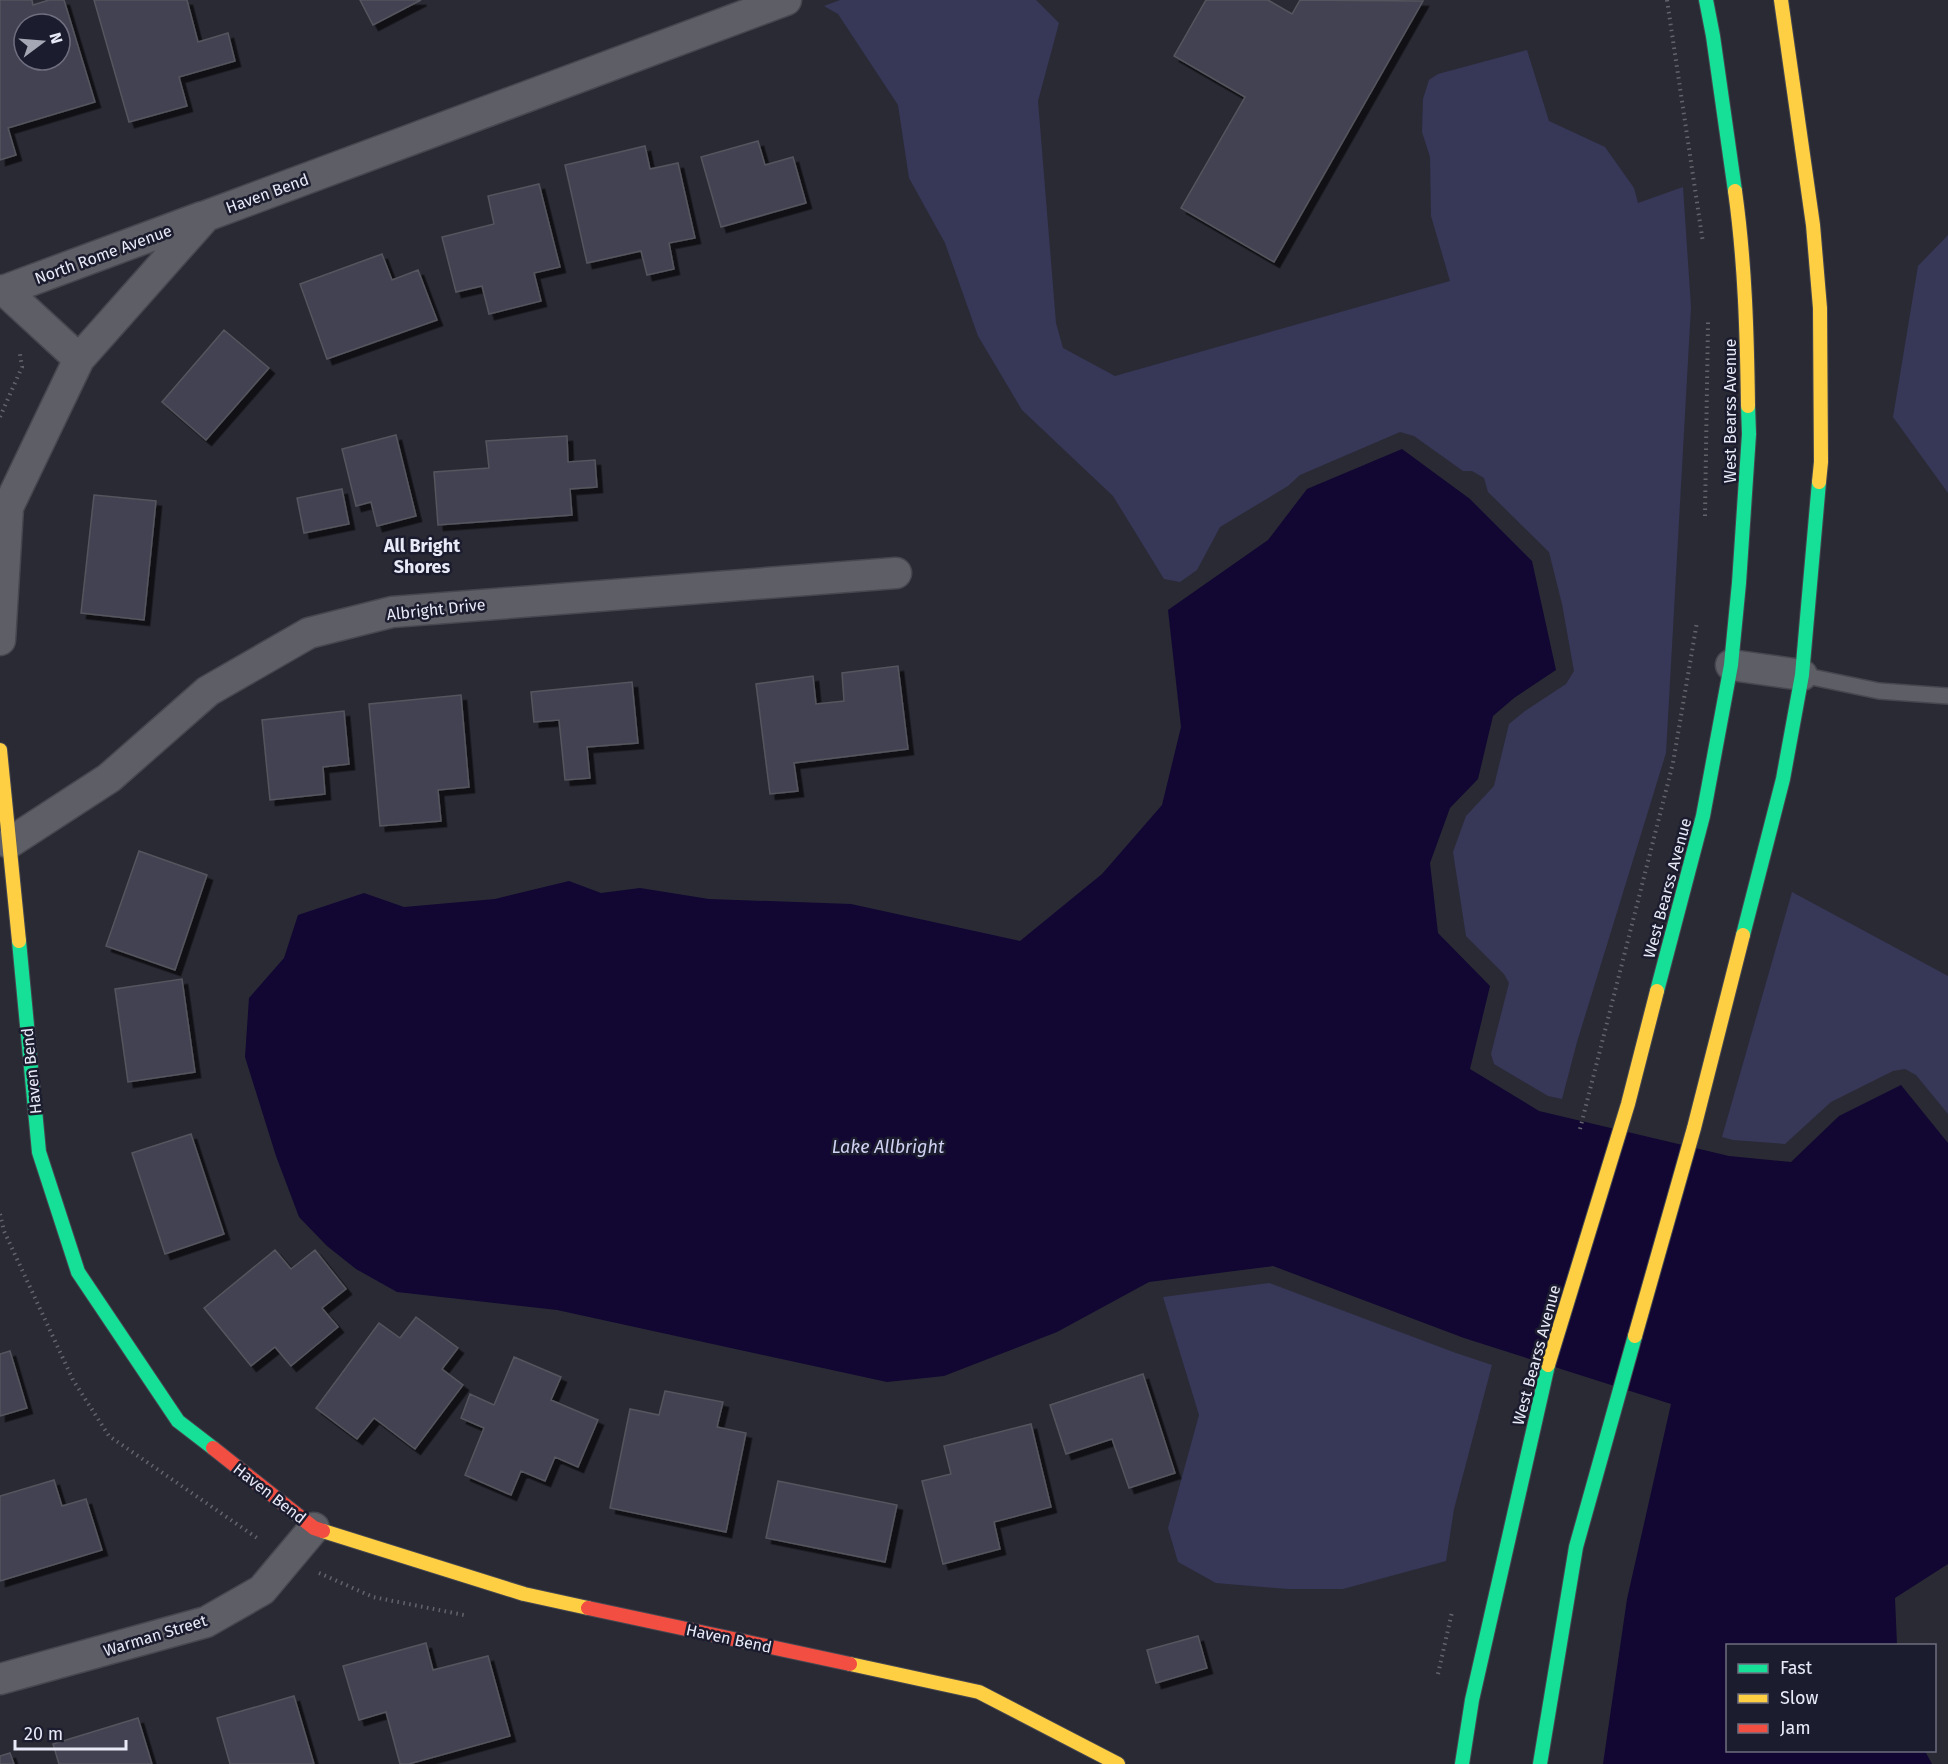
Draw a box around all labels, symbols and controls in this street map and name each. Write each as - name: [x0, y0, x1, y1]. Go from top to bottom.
- north arrow: [12, 12, 72, 72]
- text: N: [45, 30, 67, 46]
- street label: Haven Bend: [223, 170, 311, 217]
- street label: North Rome Avenue: [32, 221, 174, 288]
- street label: West Bearss Avenue: [1721, 339, 1740, 483]
- district label: All Bright Shores: [383, 535, 461, 578]
- street label: Albright Drive: [386, 595, 486, 624]
- street label: West Bearss Avenue: [1640, 816, 1695, 960]
- street label: Haven Bend: [18, 1027, 45, 1115]
- water label: Lake Allbright: [832, 1136, 945, 1158]
- street label: West Bearss Avenue: [1509, 1283, 1564, 1427]
- street label: Haven Bend: [230, 1459, 310, 1528]
- street label: Warman Street: [101, 1611, 209, 1660]
- street label: Haven Bend: [684, 1620, 773, 1657]
- legend: [1726, 1644, 1936, 1752]
- text: Fast: [1780, 1657, 1813, 1679]
- text: Slow: [1780, 1687, 1819, 1709]
- scale bar: [15, 1713, 126, 1751]
- text: Jam: [1780, 1717, 1811, 1739]
- text: 20 m: [24, 1723, 63, 1745]

